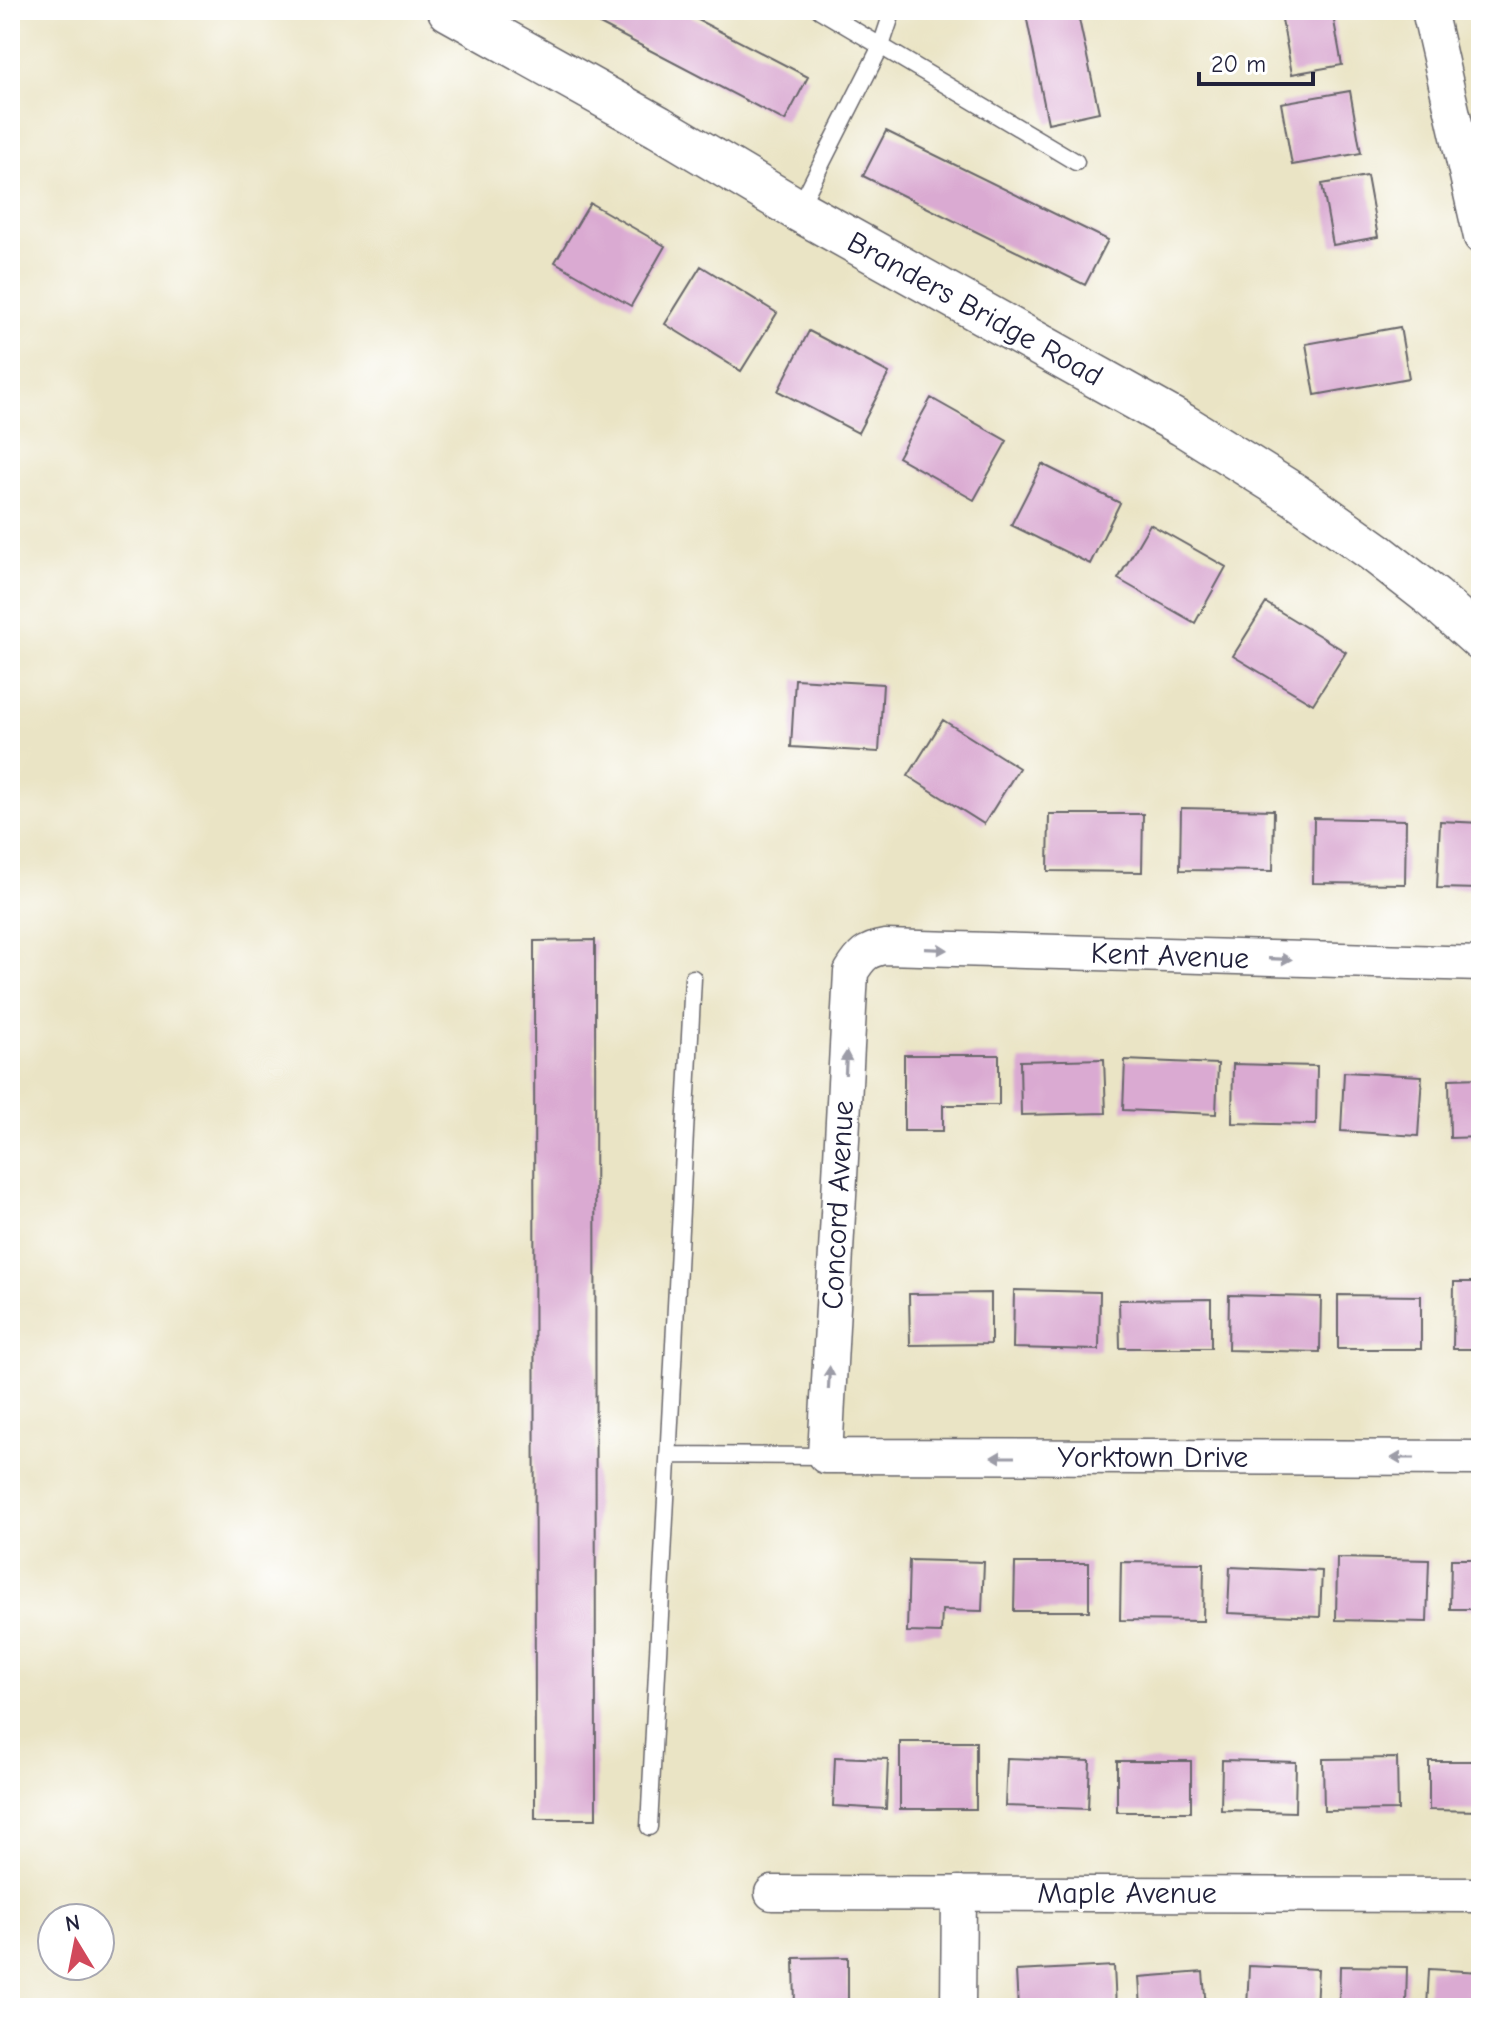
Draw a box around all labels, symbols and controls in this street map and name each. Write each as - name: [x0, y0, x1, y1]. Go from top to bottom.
- scale bar: [1199, 36, 1313, 86]
- text: 20 m: [1211, 50, 1266, 78]
- street label: Branders Bridge Road: [841, 224, 1109, 394]
- street label: Kent Avenue: [1090, 936, 1250, 976]
- one-way arrow: [924, 942, 949, 955]
- one-way arrow: [1268, 953, 1293, 966]
- one-way arrow: [840, 1050, 853, 1075]
- street label: Concord Avenue: [815, 1099, 861, 1311]
- one-way arrow: [823, 1365, 836, 1390]
- street label: Yorktown Drive: [1058, 1440, 1248, 1475]
- one-way arrow: [990, 1451, 1015, 1463]
- one-way arrow: [1390, 1452, 1415, 1464]
- street label: Maple Avenue: [1037, 1876, 1217, 1911]
- north arrow: [36, 1902, 116, 1982]
- text: N: [63, 1909, 82, 1937]

